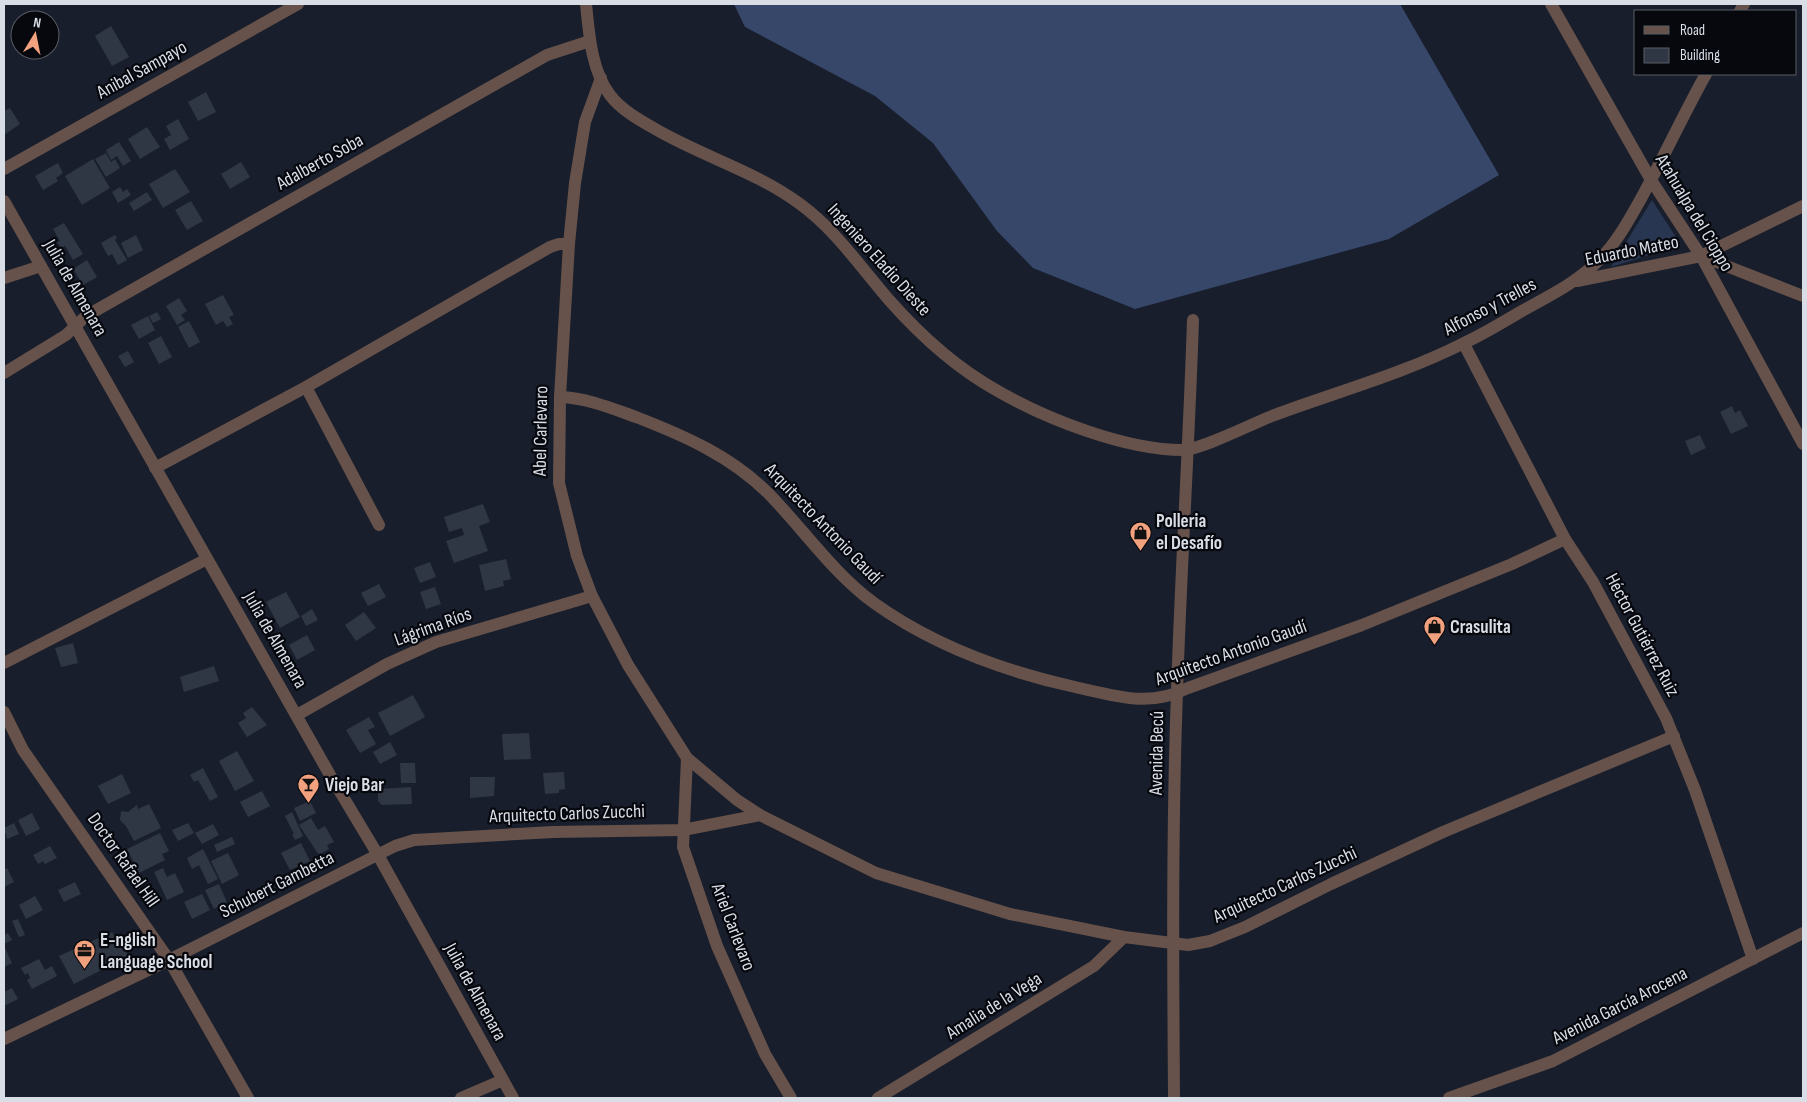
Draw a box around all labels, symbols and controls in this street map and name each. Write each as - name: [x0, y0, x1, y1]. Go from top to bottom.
- north arrow: [10, 10, 60, 60]
- legend: [1634, 10, 1797, 75]
- text: N: [32, 14, 42, 32]
- text: Road: [1680, 21, 1705, 40]
- street label: Anibal Sampayo: [92, 36, 191, 105]
- text: Building: [1680, 46, 1720, 65]
- street label: Adalberto Soba: [272, 129, 367, 196]
- street label: Atahualpa del Cioppo: [1649, 149, 1738, 276]
- street label: Ingeniero Eladio Dieste: [822, 199, 936, 321]
- street label: Eduardo Mateo: [1583, 231, 1681, 271]
- street label: Julia de Almenara: [38, 235, 112, 340]
- street label: Alfonso y Trelles: [1439, 273, 1540, 342]
- street label: Abel Carlevaro: [529, 386, 553, 477]
- street label: Arquitecto Antonio Gaudí: [759, 458, 887, 590]
- place label: Polleria el Desafío: [1156, 510, 1222, 555]
- shop icon: Polleria el Desafío: [1128, 520, 1152, 551]
- street label: Héctor Gutiérrez Ruiz: [1600, 569, 1684, 701]
- street label: Julia de Almenara: [238, 587, 312, 692]
- street label: Lágrima Ríos: [391, 602, 475, 652]
- street label: Arquitecto Antonio Gaudí: [1151, 615, 1310, 691]
- shop icon: Crasulita: [1422, 615, 1446, 646]
- place label: Crasulita: [1450, 616, 1511, 639]
- street label: Avenida Becú: [1145, 711, 1169, 796]
- bar icon: Viejo Bar: [297, 773, 321, 804]
- place label: Viejo Bar: [325, 774, 384, 797]
- street label: Arquitecto Carlos Zucchi: [488, 800, 645, 828]
- street label: Doctor Rafael Hill: [82, 809, 164, 911]
- street label: Arquitecto Carlos Zucchi: [1209, 842, 1360, 929]
- street label: Schubert Gambetta: [216, 846, 338, 924]
- street label: Ariel Carlevaro: [705, 879, 760, 974]
- place label: E-nglish Language School: [100, 929, 212, 974]
- street label: Julia de Almenara: [438, 938, 511, 1045]
- office icon: E-nglish Language School: [72, 939, 96, 970]
- street label: Avenida García Arocena: [1548, 962, 1691, 1050]
- street label: Amalia de la Vega: [941, 967, 1046, 1045]

